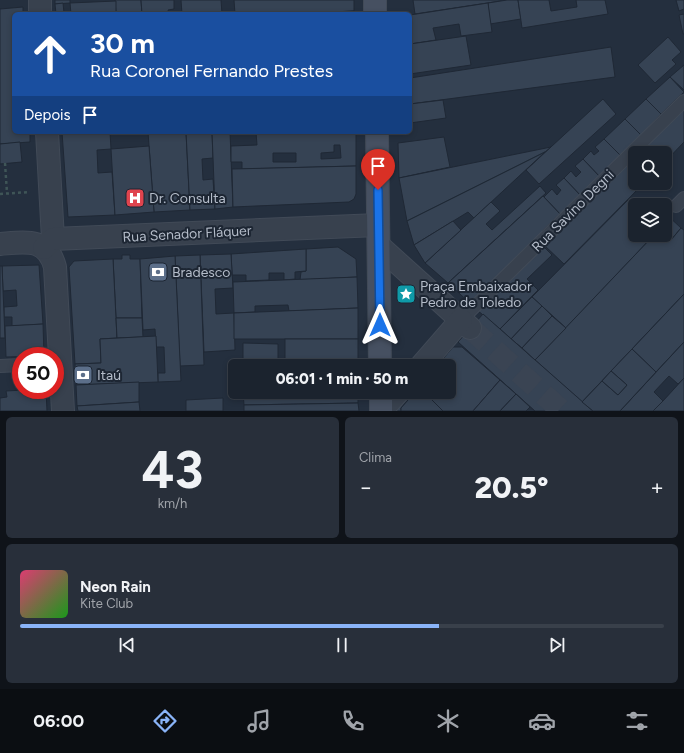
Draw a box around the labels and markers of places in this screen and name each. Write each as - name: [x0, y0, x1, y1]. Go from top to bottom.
- pin: [361, 149, 395, 190]
- hospital icon: Dr. Consulta: [124, 187, 146, 209]
- place label: Dr. Consulta: [149, 190, 226, 207]
- bank icon: Bradesco: [147, 261, 169, 283]
- place label: Bradesco: [172, 264, 231, 281]
- place label: Praça Embaixador Pedro de Toledo: [420, 278, 532, 311]
- place icon: Praça Embaixador Pedro de Toledo: [395, 283, 417, 305]
- bank icon: Itaú: [72, 364, 94, 386]
- place label: Itaú: [97, 367, 121, 384]

